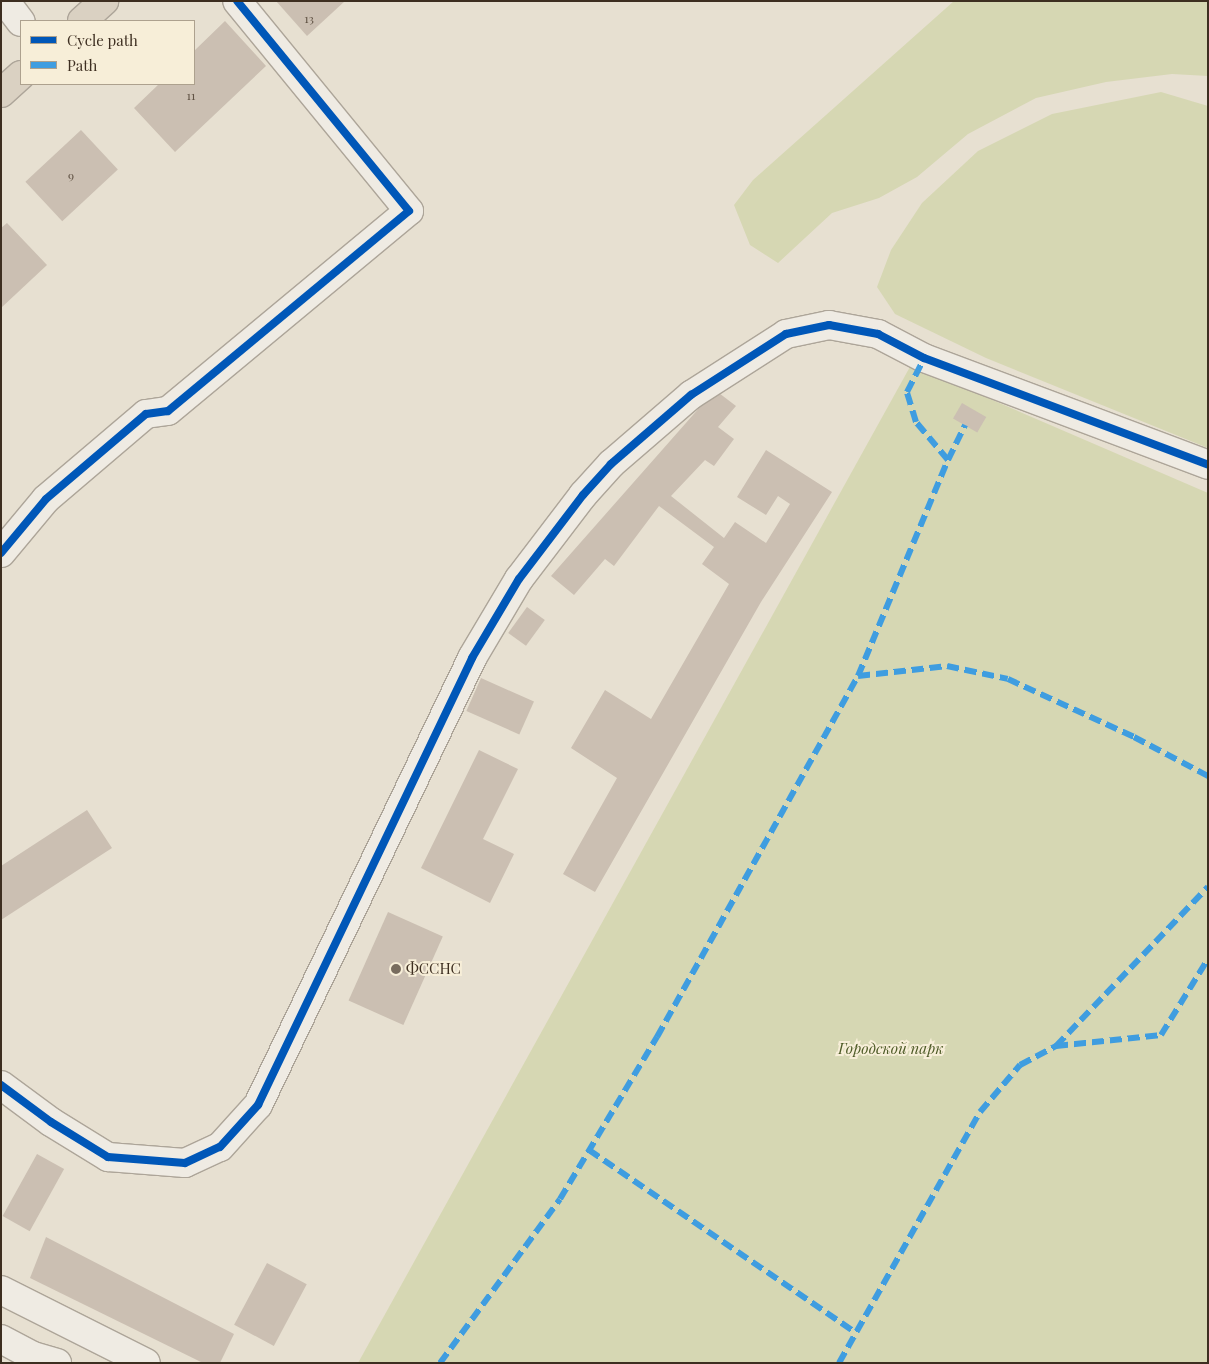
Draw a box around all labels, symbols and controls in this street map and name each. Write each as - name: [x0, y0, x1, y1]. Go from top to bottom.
- house number: 13: [304, 12, 314, 26]
- legend: [20, 20, 195, 85]
- text: Cycle path: [67, 30, 138, 50]
- text: Path: [67, 55, 97, 75]
- house number: 11: [187, 89, 195, 103]
- house number: 9: [68, 169, 74, 183]
- place label: ФССНС: [406, 960, 461, 978]
- marker: ФССНС: [390, 963, 402, 975]
- park label: Городской парк: [838, 1040, 944, 1058]

